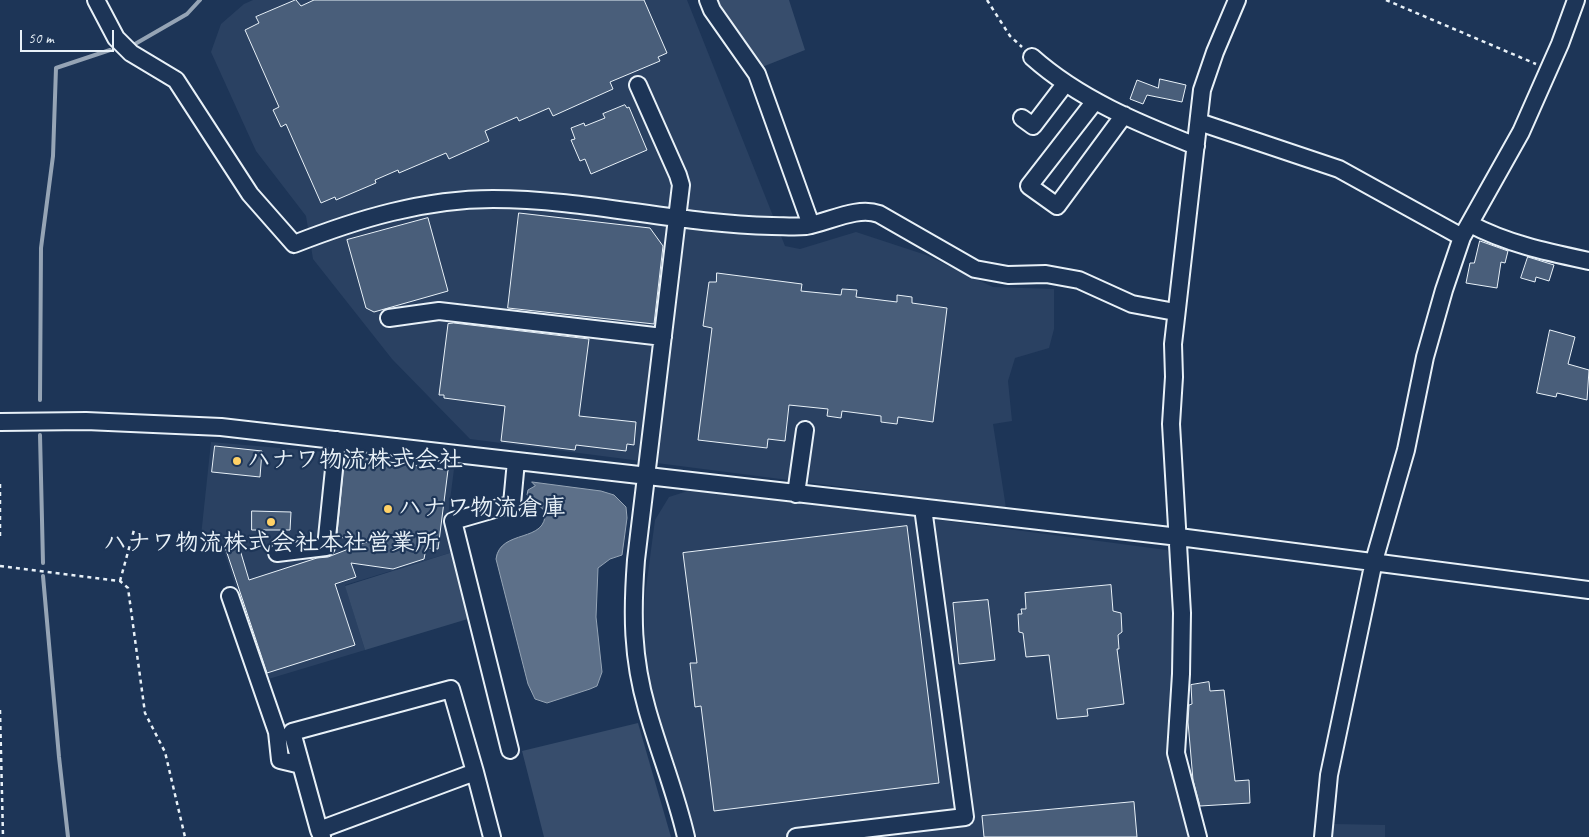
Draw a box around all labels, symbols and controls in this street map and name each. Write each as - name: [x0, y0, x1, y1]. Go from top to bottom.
- scale bar: [22, 20, 116, 52]
- text: 50 m: [28, 29, 54, 48]
- place label: ハナワ物流株式会社: [247, 447, 463, 475]
- marker: ハナワ物流株式会社: [231, 455, 243, 467]
- place label: ハナワ物流倉庫: [398, 495, 566, 523]
- marker: ハナワ物流倉庫: [382, 503, 394, 515]
- marker: ハナワ物流株式会社本社営業所: [265, 516, 277, 528]
- place label: ハナワ物流株式会社本社営業所: [103, 530, 439, 558]

